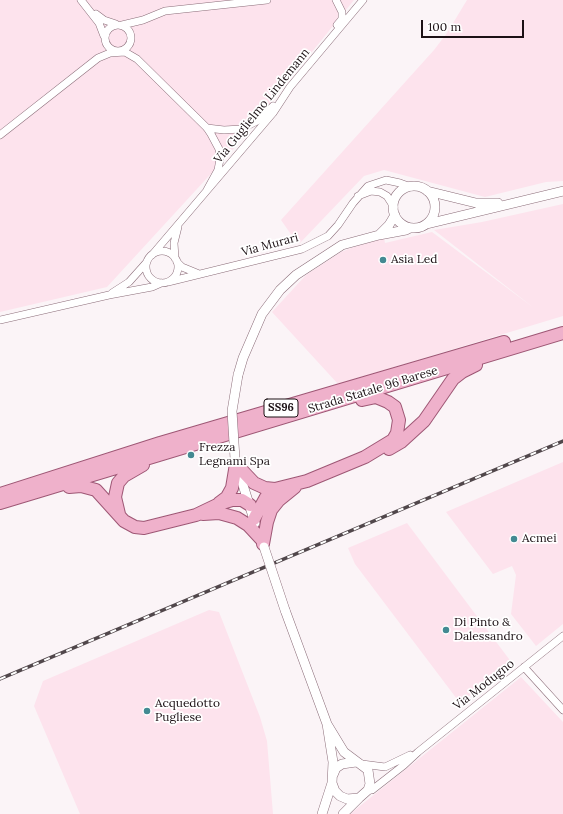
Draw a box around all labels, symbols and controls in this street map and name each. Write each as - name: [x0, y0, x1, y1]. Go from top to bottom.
- scale bar: [423, 12, 526, 38]
- text: 100 m: [428, 19, 461, 34]
- street label: Via Guglielmo Lindemann: [211, 46, 313, 166]
- street label: Via Murari: [240, 230, 300, 260]
- place label: Asia Led: [391, 253, 437, 267]
- marker: Asia Led: [378, 255, 388, 265]
- street label: Strada Statale 96 Barese: [306, 363, 440, 417]
- road number: SS96: [264, 399, 298, 417]
- place label: Frezza Legnami Spa: [199, 441, 270, 469]
- marker: Frezza Legnami Spa: [186, 450, 196, 460]
- place label: Acmei: [522, 532, 556, 546]
- marker: Acmei: [509, 534, 519, 544]
- place label: Di Pinto & Dalessandro: [454, 616, 523, 644]
- marker: Di Pinto & Dalessandro: [441, 625, 451, 635]
- street label: Via Modugno: [451, 657, 517, 713]
- place label: Acquedotto Pugliese: [155, 697, 220, 725]
- marker: Acquedotto Pugliese: [142, 706, 152, 716]

